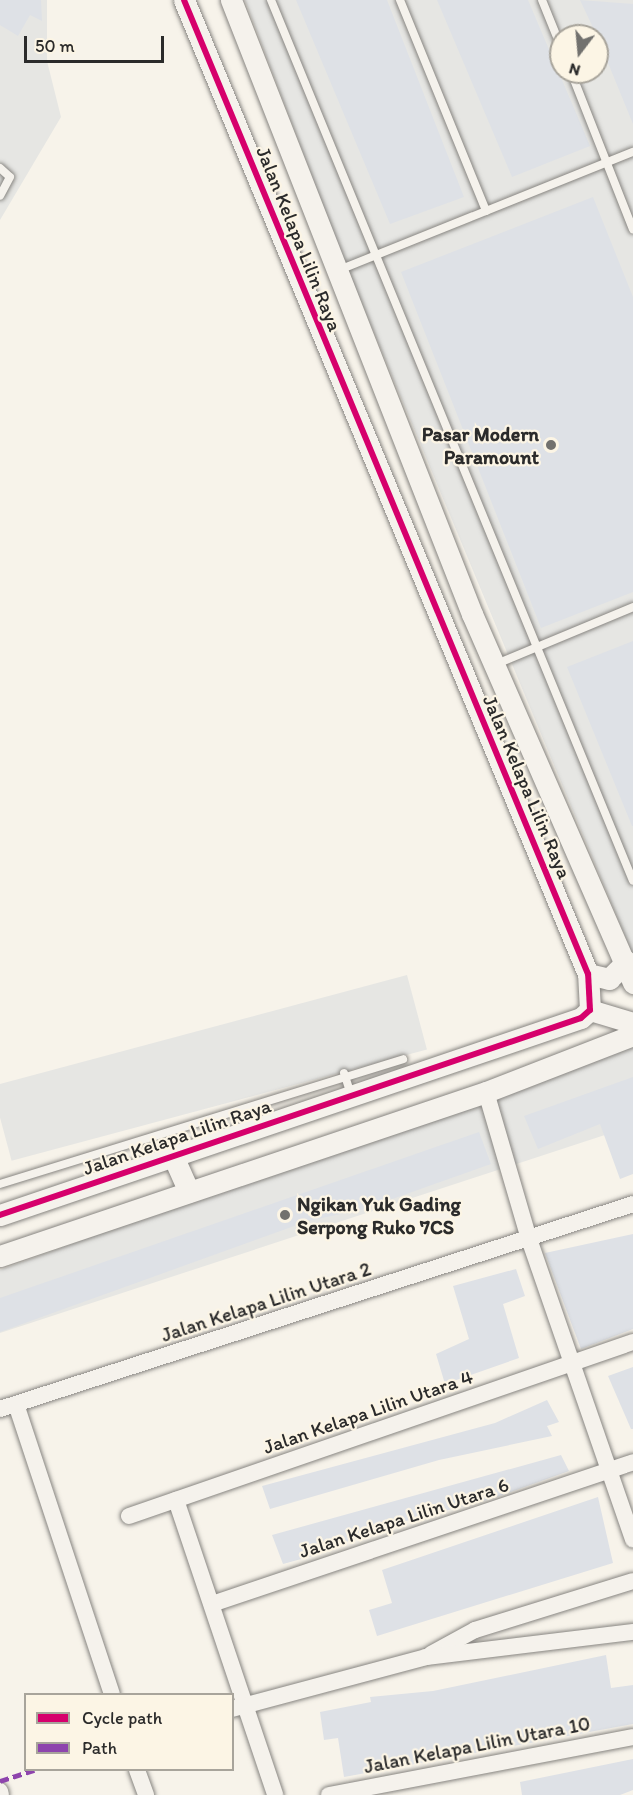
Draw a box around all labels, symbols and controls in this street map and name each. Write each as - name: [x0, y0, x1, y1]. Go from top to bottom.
- scale bar: [27, 24, 166, 62]
- north arrow: [549, 24, 609, 84]
- text: 50 m: [35, 35, 75, 57]
- text: N: [567, 59, 582, 80]
- street label: Jalan Kelapa Lilin Raya: [251, 144, 347, 334]
- place label: Pasar Modern Paramount: [422, 422, 539, 469]
- marker: Pasar Modern Paramount: [544, 438, 558, 452]
- street label: Jalan Kelapa Lilin Raya: [478, 692, 576, 882]
- street label: Jalan Kelapa Lilin Raya: [81, 1094, 273, 1180]
- place label: Ngikan Yuk Gading Serpong Ruko 7CS: [297, 1192, 460, 1239]
- marker: Ngikan Yuk Gading Serpong Ruko 7CS: [278, 1208, 292, 1222]
- street label: Jalan Kelapa Lilin Utara 2: [159, 1257, 373, 1347]
- street label: Jalan Kelapa Lilin Utara 4: [261, 1365, 475, 1459]
- street label: Jalan Kelapa Lilin Utara 6: [297, 1473, 511, 1563]
- legend: [24, 1693, 234, 1771]
- text: Cycle path: [82, 1707, 162, 1729]
- street label: Jalan Kelapa Lilin Utara 10: [362, 1711, 592, 1779]
- text: Path: [82, 1737, 117, 1759]

